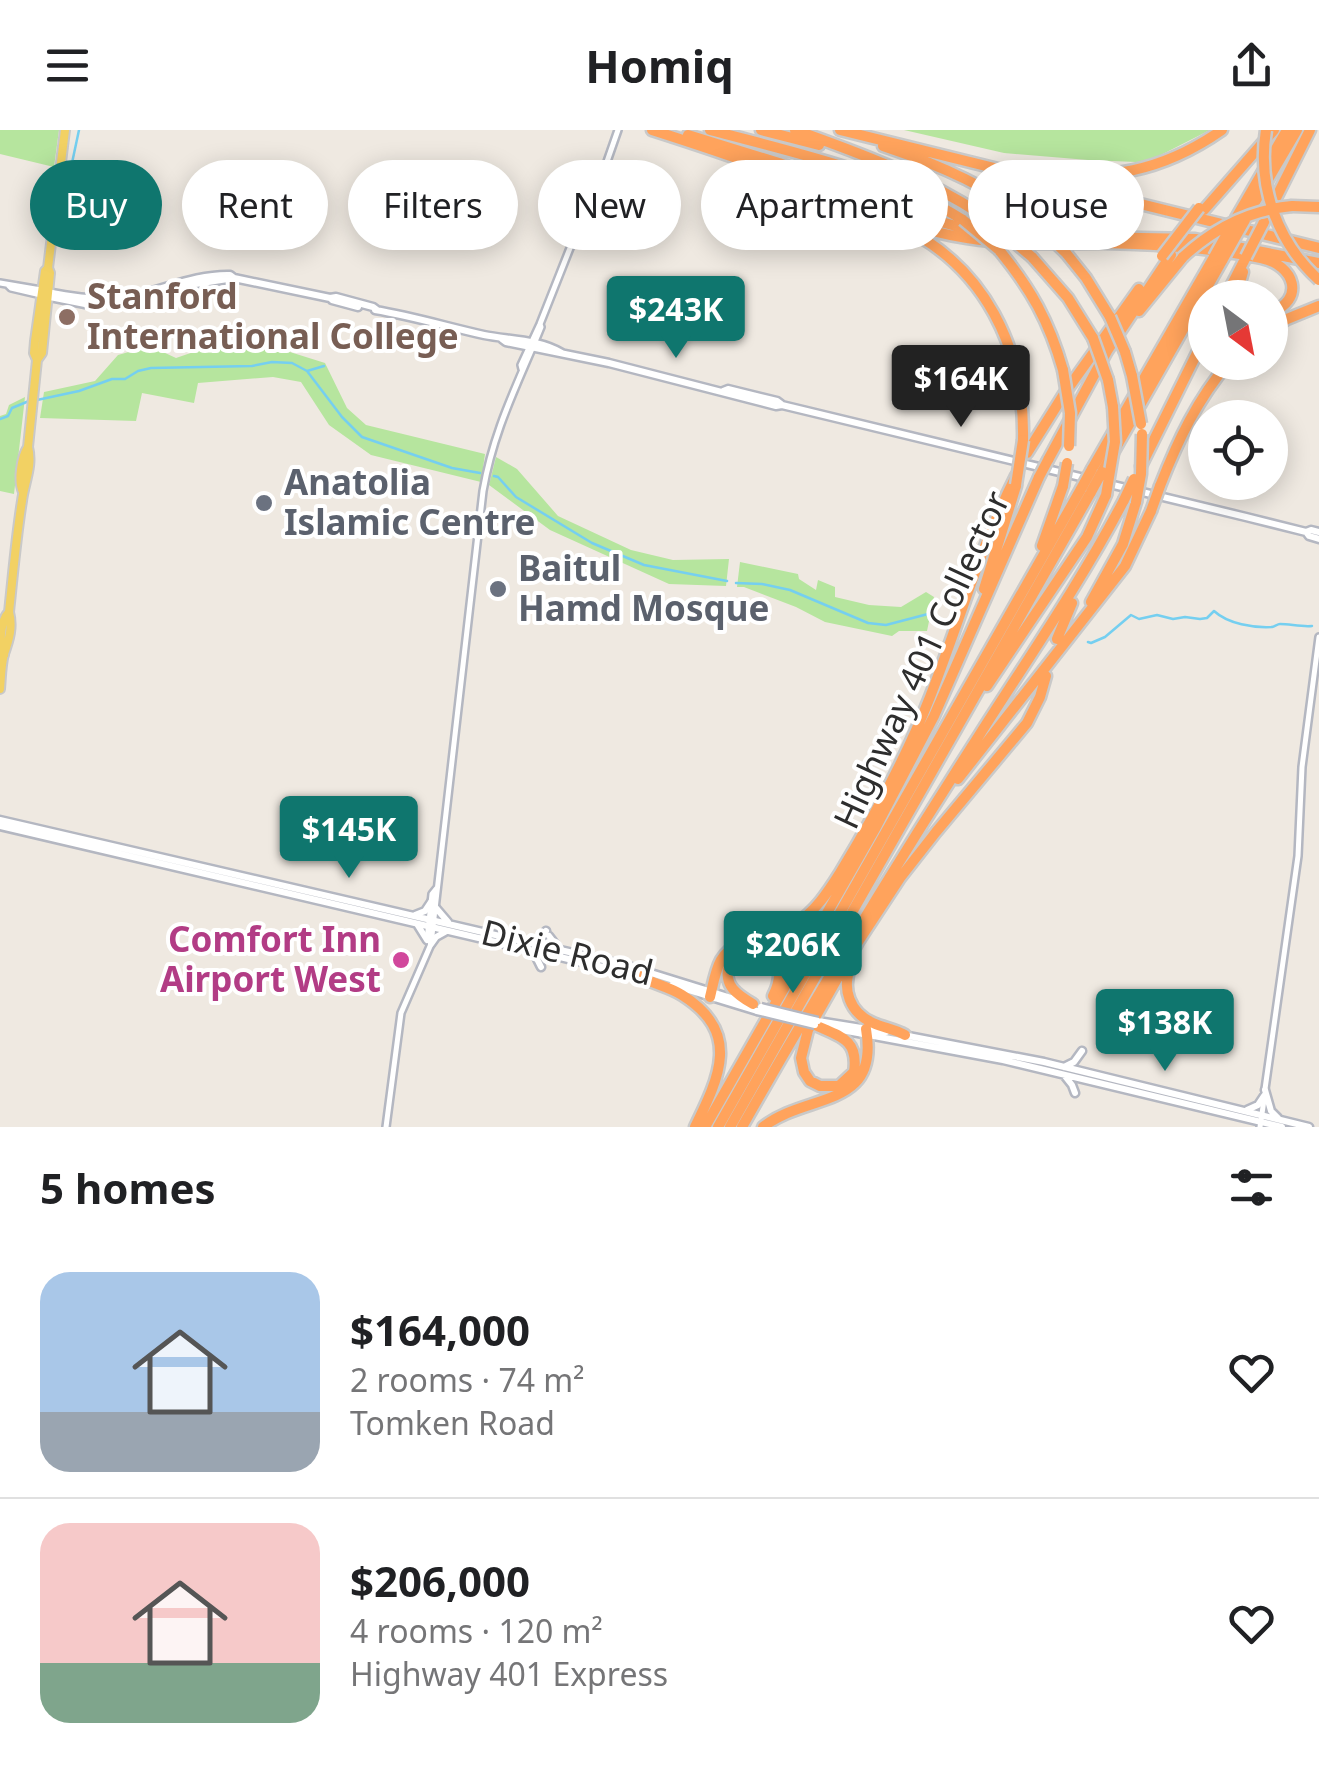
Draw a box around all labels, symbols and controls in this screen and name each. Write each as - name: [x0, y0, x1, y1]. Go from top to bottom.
- text: Homiq: [585, 35, 734, 96]
- icon: menu: [40, 38, 95, 93]
- icon: share: [1224, 38, 1279, 93]
- chip: Buy: [30, 160, 162, 250]
- chip: Rent: [182, 160, 328, 250]
- chip: Filters: [348, 160, 518, 250]
- chip: New: [538, 160, 681, 250]
- chip: Apartment: [701, 160, 948, 250]
- chip: House: [968, 160, 1144, 250]
- place label: Stanford International College: [87, 272, 459, 359]
- pin: $243K: [606, 276, 746, 361]
- north arrow: [1188, 280, 1288, 380]
- map controls: [1188, 280, 1288, 500]
- text: $243K: [629, 287, 723, 330]
- marker: Stanford International College: [56, 306, 78, 328]
- pin: $164K: [891, 345, 1031, 430]
- text: $164K: [914, 356, 1008, 399]
- button: locate: [1188, 400, 1288, 500]
- place label: Anatolia Islamic Centre: [284, 458, 535, 545]
- street label: Highway 401 Collector: [822, 483, 1020, 836]
- marker: Anatolia Islamic Centre: [253, 492, 275, 514]
- place label: Baitul Hamd Mosque: [518, 544, 769, 631]
- marker: Baitul Hamd Mosque: [487, 578, 509, 600]
- pin: $145K: [279, 796, 419, 881]
- text: $145K: [302, 807, 396, 850]
- street label: Dixie Road: [477, 908, 658, 996]
- pin: $206K: [723, 911, 863, 996]
- place label: Comfort Inn Airport West: [160, 915, 381, 1002]
- text: $206K: [746, 922, 840, 965]
- marker: Comfort Inn Airport West: [390, 949, 412, 971]
- pin: $138K: [1095, 989, 1235, 1074]
- text: $138K: [1118, 1000, 1212, 1043]
- text: 5 homes: [40, 1159, 216, 1216]
- icon: filters: [1224, 1160, 1279, 1215]
- text: $164,000: [350, 1301, 530, 1358]
- icon: home: [120, 1312, 240, 1432]
- icon: heart: [1224, 1345, 1279, 1400]
- text: 2 rooms · 74 m²: [350, 1358, 584, 1401]
- text: Tomken Road: [350, 1401, 555, 1444]
- text: $206,000: [350, 1552, 530, 1609]
- icon: home: [120, 1563, 240, 1683]
- icon: heart: [1224, 1596, 1279, 1651]
- text: 4 rooms · 120 m²: [350, 1609, 603, 1652]
- text: Highway 401 Express: [350, 1652, 668, 1695]

